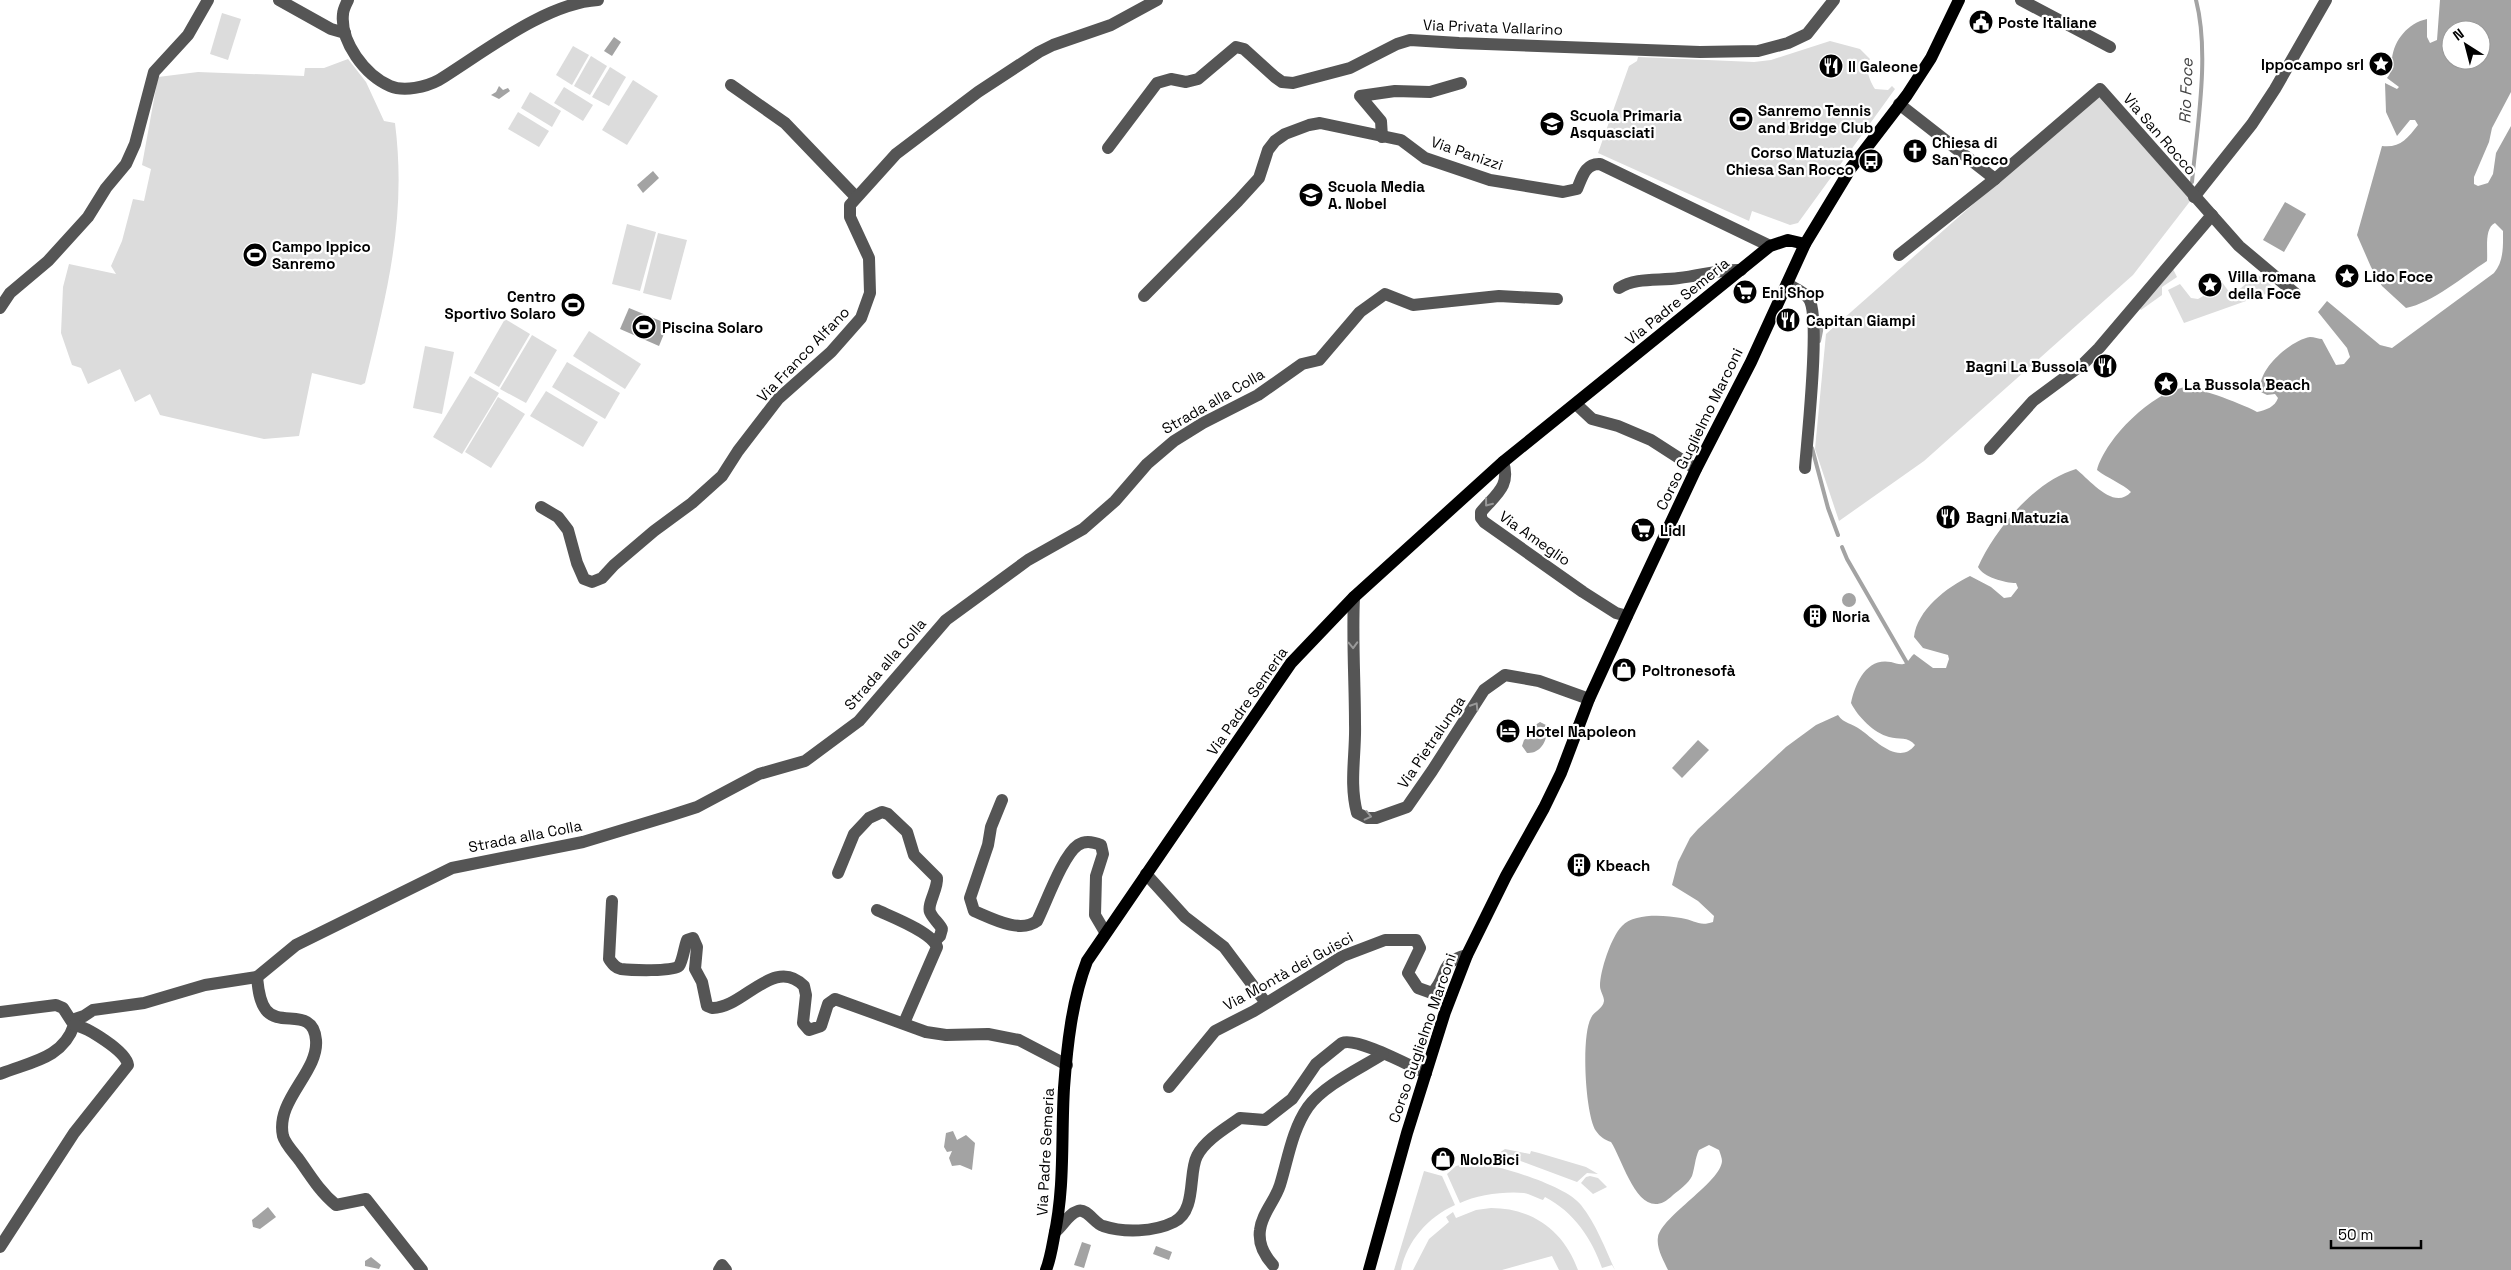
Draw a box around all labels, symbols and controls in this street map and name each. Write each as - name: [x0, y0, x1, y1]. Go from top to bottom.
- public building icon: Poste Italiane: [1968, 9, 1994, 35]
- place label: Poste Italiane: [1998, 13, 2097, 32]
- street label: Via Privata Vallarino: [1423, 15, 1563, 39]
- north arrow: [2441, 20, 2491, 70]
- text: N: [2449, 24, 2467, 45]
- place icon: Ippocampo srl: [2368, 51, 2394, 77]
- restaurant icon: Il Galeone: [1818, 53, 1844, 79]
- place label: Ippocampo srl: [2261, 55, 2364, 74]
- place label: Il Galeone: [1848, 57, 1918, 76]
- water label: Rio Foce: [2174, 57, 2198, 124]
- street label: Via San Rocco: [2119, 89, 2201, 179]
- place label: Sanremo Tennis and Bridge Club: [1758, 101, 1873, 137]
- place label: Scuola Primaria Asquasciati: [1570, 106, 1682, 142]
- sports icon: Sanremo Tennis and Bridge Club: [1728, 106, 1754, 132]
- school or university icon: Scuola Primaria Asquasciati: [1539, 111, 1565, 137]
- street label: Via Panizzi: [1428, 132, 1506, 174]
- place label: Chiesa di San Rocco: [1932, 133, 2008, 169]
- church icon: Chiesa di San Rocco: [1902, 138, 1928, 164]
- place label: Corso Matuzia Chiesa San Rocco: [1726, 143, 1854, 179]
- bus stop icon: Corso Matuzia Chiesa San Rocco: [1858, 148, 1884, 174]
- place label: Scuola Media A. Nobel: [1328, 177, 1425, 213]
- school or university icon: Scuola Media A. Nobel: [1298, 182, 1324, 208]
- place label: Campo Ippico Sanremo: [272, 237, 371, 273]
- sports icon: Campo Ippico Sanremo: [242, 242, 268, 268]
- street label: Via Padre Semeria: [1621, 253, 1733, 349]
- place icon: Lido Foce: [2334, 263, 2360, 289]
- place label: Villa romana della Foce: [2228, 267, 2316, 303]
- place label: Lido Foce: [2364, 267, 2434, 286]
- place icon: Villa romana della Foce: [2197, 272, 2223, 298]
- supermarket icon: Eni Shop: [1732, 279, 1758, 305]
- place label: Eni Shop: [1762, 283, 1824, 302]
- place label: Centro Sportivo Solaro: [445, 287, 556, 323]
- sports icon: Centro Sportivo Solaro: [560, 292, 586, 318]
- street label: Via Franco Alfano: [753, 302, 853, 406]
- restaurant icon: Capitan Giampi: [1775, 307, 1801, 333]
- place label: Capitan Giampi: [1806, 311, 1915, 330]
- sports icon: Piscina Solaro: [631, 314, 657, 340]
- place label: Piscina Solaro: [662, 318, 763, 337]
- street label: Corso Guglielmo Marconi: [1651, 345, 1747, 513]
- restaurant icon: Bagni La Bussola: [2092, 353, 2118, 379]
- place label: Bagni La Bussola: [1966, 357, 2088, 376]
- street label: Strada alla Colla: [1158, 364, 1268, 438]
- place icon: La Bussola Beach: [2153, 371, 2179, 397]
- place label: La Bussola Beach: [2184, 375, 2310, 394]
- one-way arrow: [1485, 498, 1494, 507]
- restaurant icon: Bagni Matuzia: [1935, 504, 1961, 530]
- street label: Via Ameglio: [1496, 506, 1574, 570]
- place label: Bagni Matuzia: [1966, 508, 2069, 527]
- supermarket icon: Lidl: [1630, 517, 1656, 543]
- place label: Lidl: [1660, 521, 1686, 540]
- building icon: Noria: [1802, 603, 1828, 629]
- place label: Noria: [1832, 607, 1870, 626]
- street label: Strada alla Colla: [840, 614, 930, 714]
- one-way arrow: [1347, 642, 1358, 650]
- street label: Via Padre Semeria: [1202, 643, 1292, 759]
- shop icon: Poltronesofà: [1611, 657, 1637, 683]
- place label: Poltronesofà: [1642, 661, 1736, 680]
- street label: Via Pietralunga: [1393, 692, 1469, 792]
- one-way arrow: [1468, 703, 1478, 712]
- hotel icon: Hotel Napoleon: [1495, 718, 1521, 744]
- place label: Hotel Napoleon: [1526, 722, 1636, 741]
- one-way arrow: [1364, 810, 1373, 821]
- street label: Strada alla Colla: [467, 816, 584, 856]
- building icon: Kbeach: [1566, 852, 1592, 878]
- place label: Kbeach: [1596, 856, 1650, 875]
- street label: Via Montà dei Guisci: [1220, 927, 1356, 1015]
- street label: Corso Guglielmo Marconi: [1384, 951, 1460, 1125]
- street label: Via Padre Semeria: [1032, 1087, 1058, 1217]
- shop icon: NoloBici: [1430, 1146, 1456, 1172]
- place label: NoloBici: [1460, 1150, 1519, 1169]
- scale bar: [2331, 1218, 2421, 1250]
- text: 50 m: [2338, 1225, 2373, 1244]

